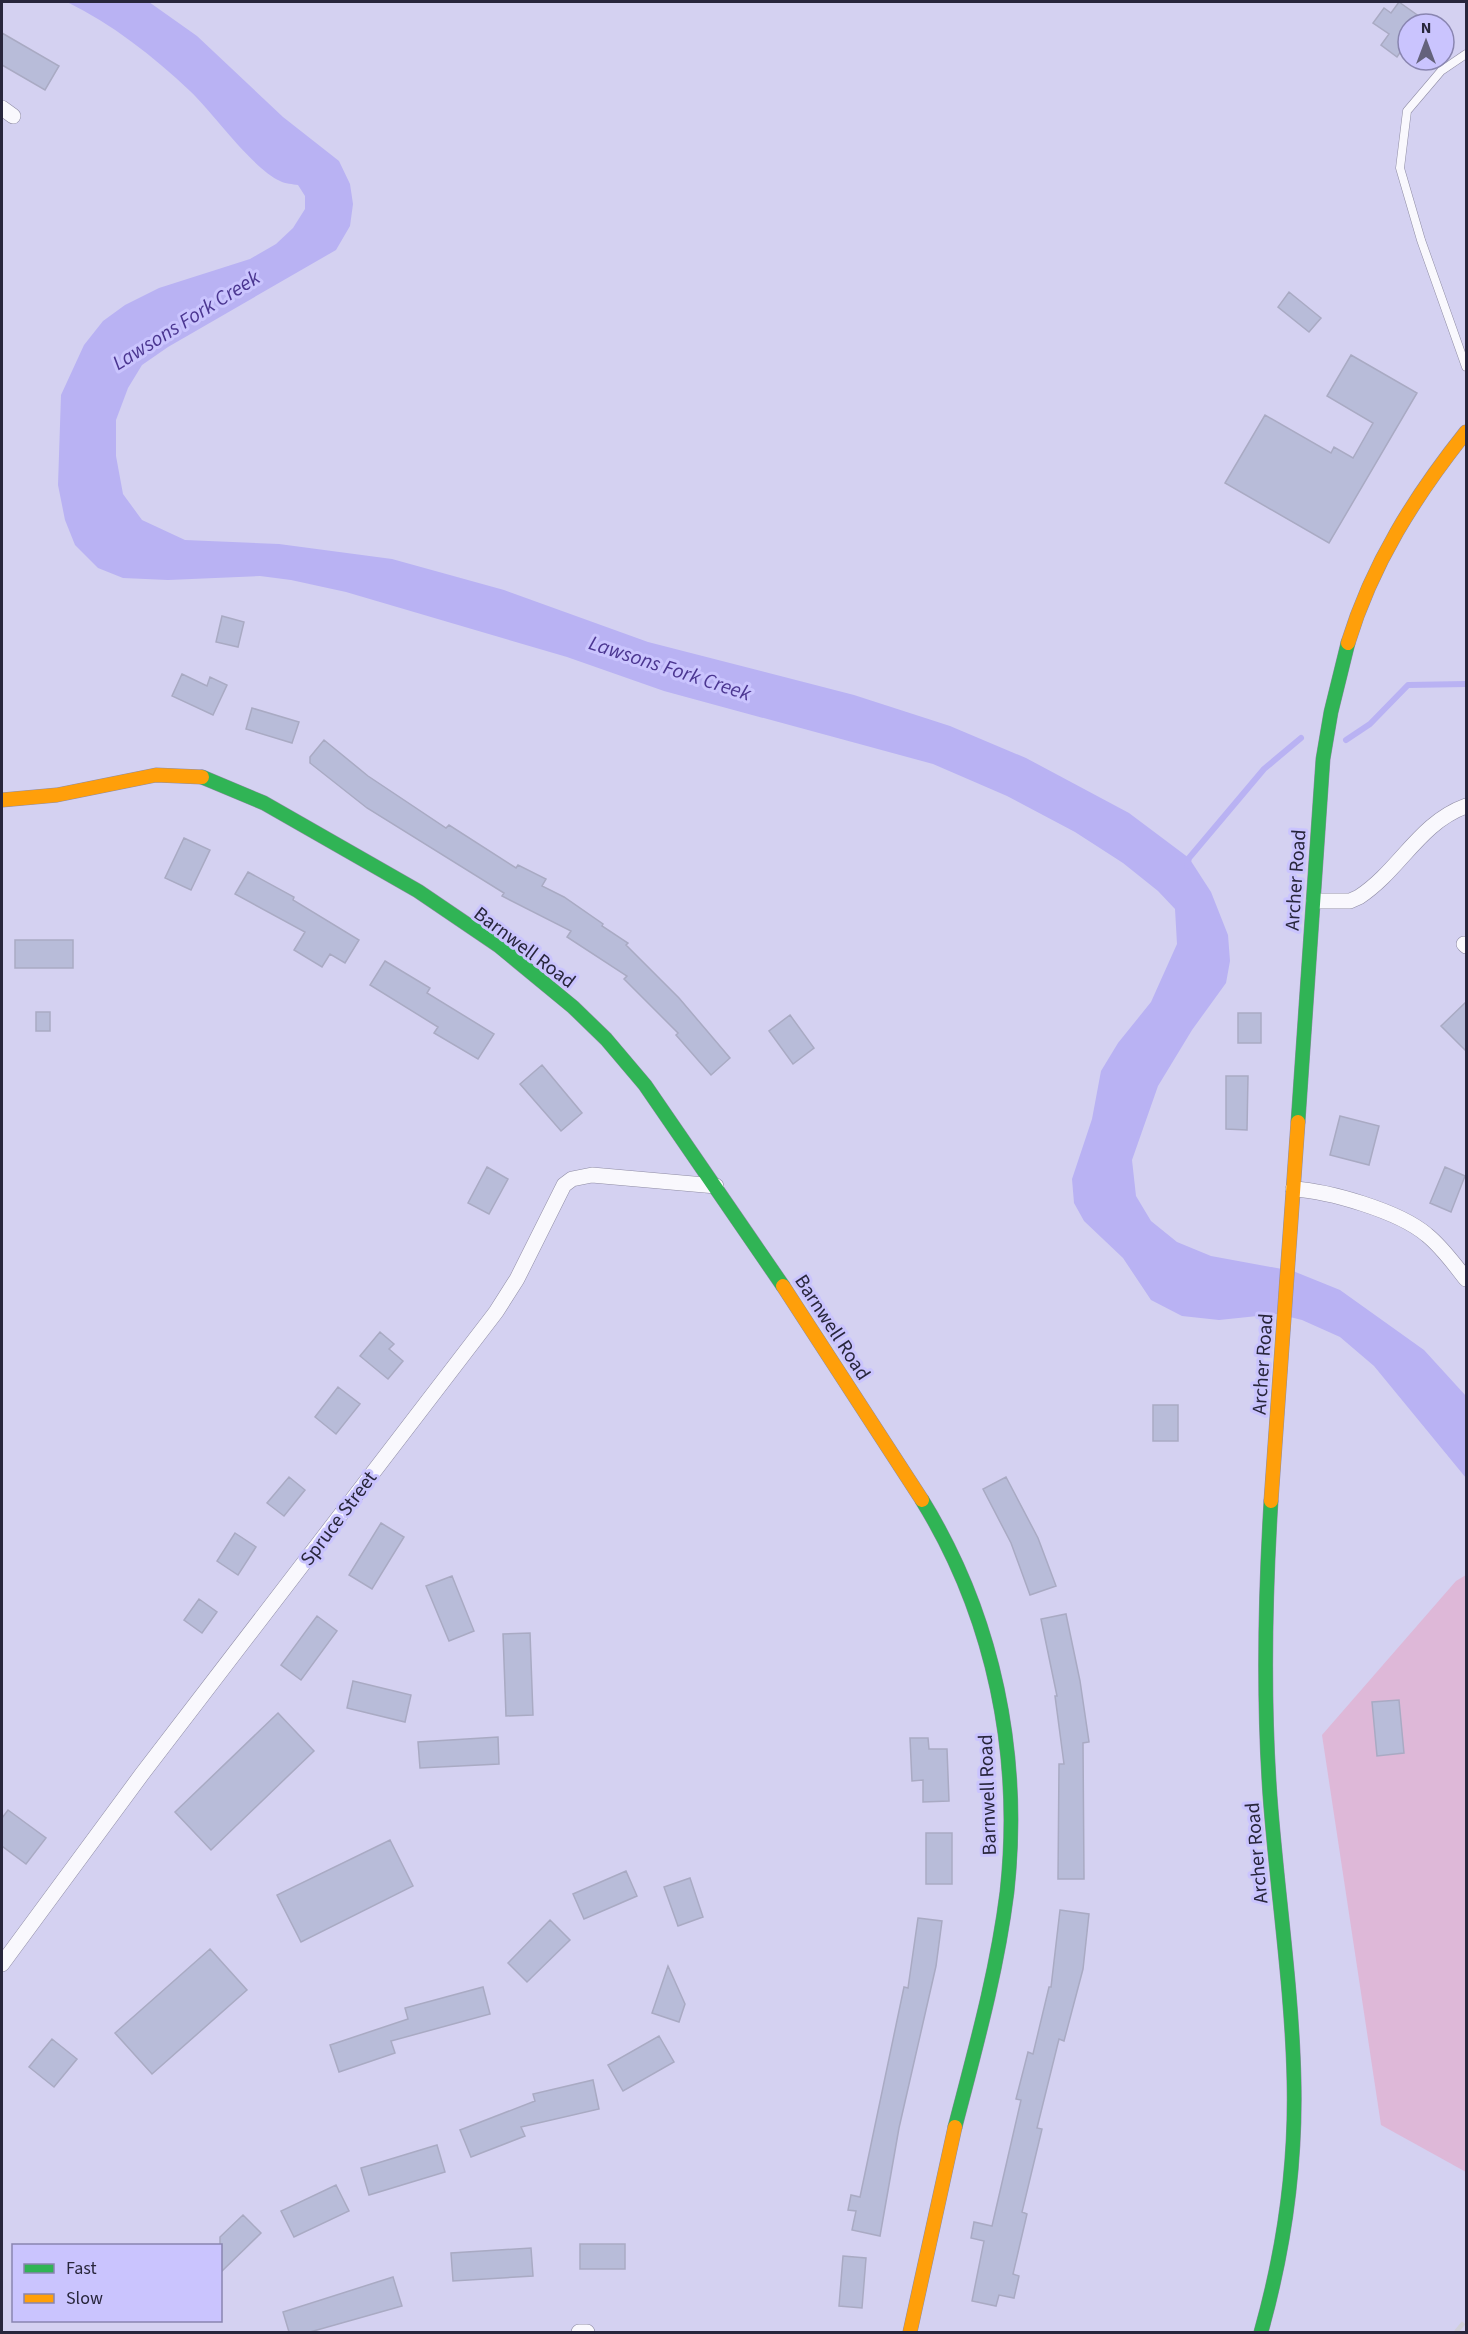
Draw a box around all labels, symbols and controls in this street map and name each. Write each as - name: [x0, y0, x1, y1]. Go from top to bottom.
- north arrow: [1396, 12, 1456, 72]
- text: N: [1421, 17, 1431, 39]
- water label: Lawsons Fork Creek: [106, 262, 266, 377]
- water label: Lawsons Fork Creek: [585, 628, 756, 709]
- street label: Archer Road: [1278, 829, 1313, 932]
- street label: Barnwell Road: [468, 900, 581, 995]
- street label: Barnwell Road: [787, 1269, 877, 1386]
- street label: Archer Road: [1245, 1313, 1280, 1416]
- street label: Spruce Street: [294, 1465, 384, 1572]
- street label: Barnwell Road: [972, 1734, 1004, 1856]
- street label: Archer Road: [1239, 1801, 1275, 1905]
- legend: [12, 2244, 222, 2322]
- text: Fast: [66, 2256, 97, 2281]
- text: Slow: [66, 2286, 103, 2311]

